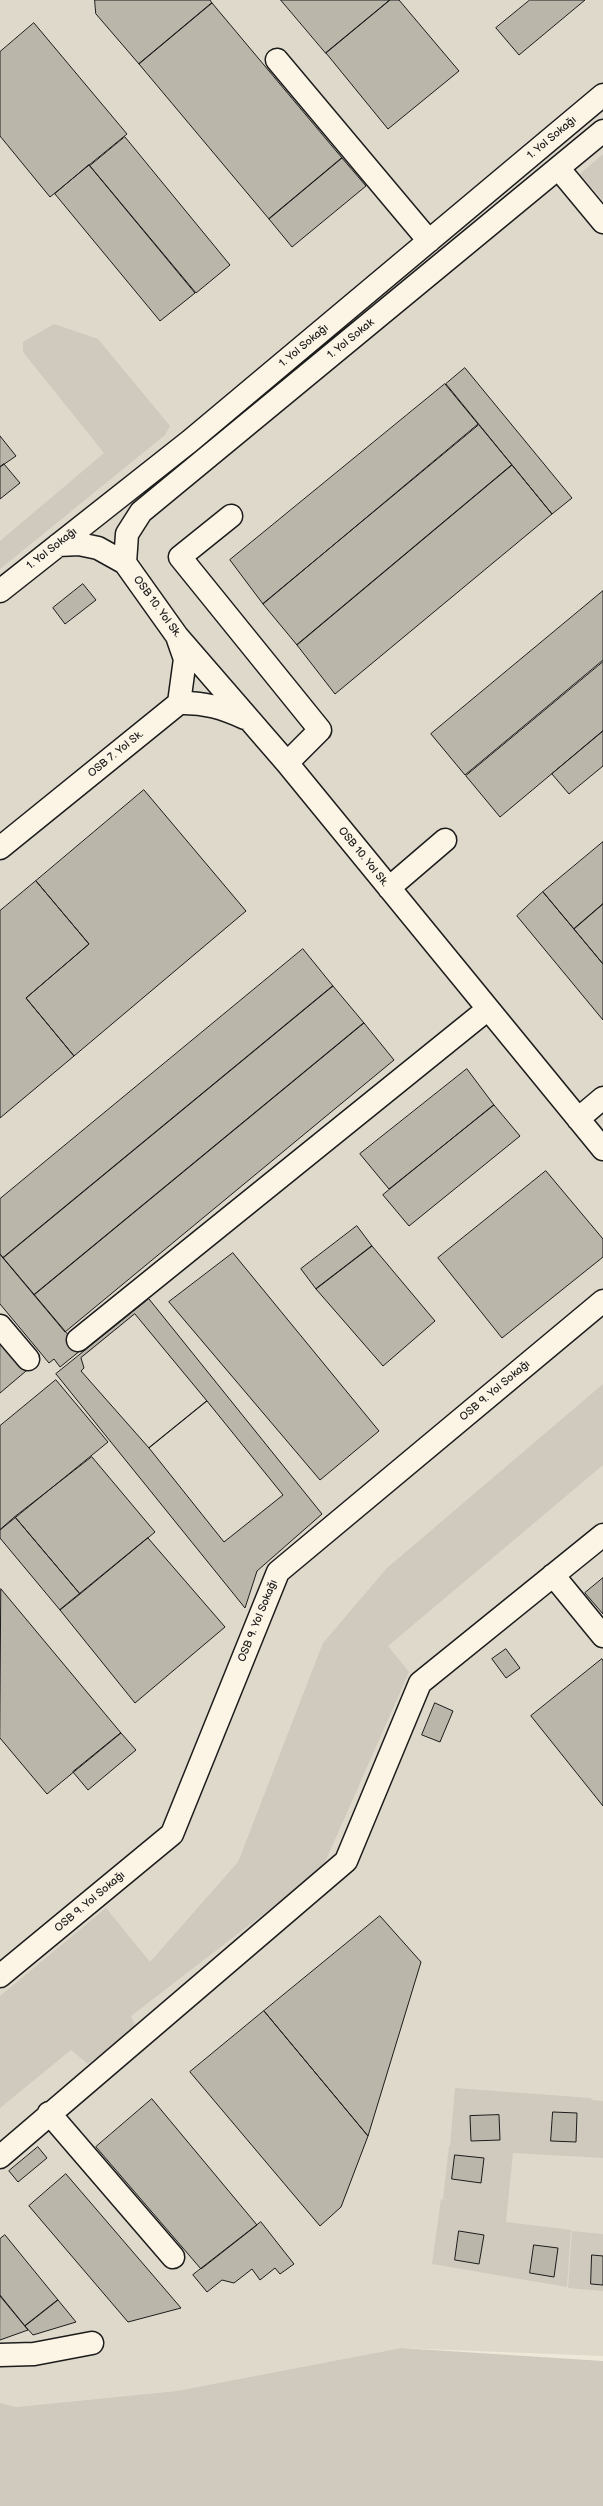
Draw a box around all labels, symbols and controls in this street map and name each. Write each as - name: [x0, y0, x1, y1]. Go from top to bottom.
- street label: 1. Yol Sokağı: [525, 114, 579, 162]
- street label: 1. Yol Sokak: [325, 316, 377, 362]
- street label: 1. Yol Sokağı: [277, 322, 331, 370]
- street label: 1. Yol Sokağı: [24, 525, 80, 573]
- street label: OSB 10. Yol Sk.: [130, 574, 184, 640]
- street label: OSB 7. Yol Sk.: [86, 728, 146, 780]
- street label: OSB 10. Yol Sk.: [335, 825, 391, 889]
- street label: OSB 9. Yol Sokağı: [457, 1358, 533, 1424]
- street label: OSB 9. Yol Sokağı: [236, 1578, 280, 1664]
- street label: OSB 9. Yol Sokağı: [52, 1869, 128, 1935]

